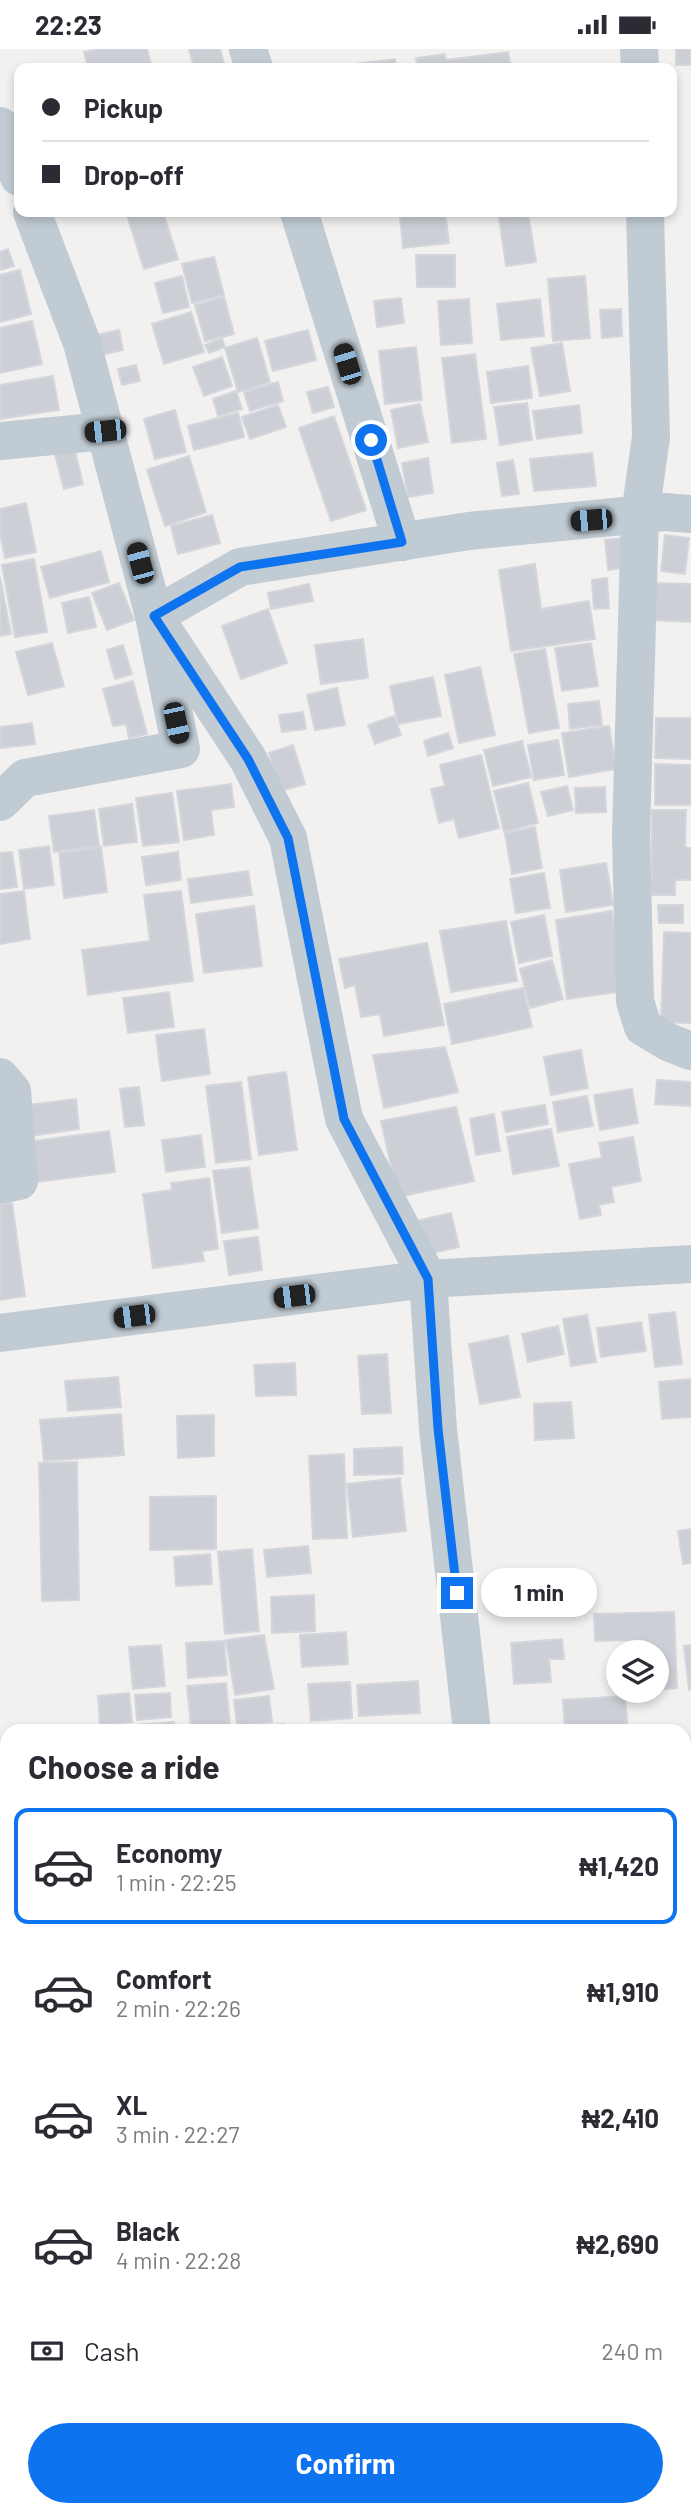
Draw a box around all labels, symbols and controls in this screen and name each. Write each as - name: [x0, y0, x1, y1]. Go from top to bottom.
- text: 22:23: [35, 9, 102, 40]
- text: Pickup: [84, 92, 163, 123]
- text: Drop-off: [84, 159, 184, 190]
- car: [331, 341, 364, 387]
- car: [84, 418, 127, 444]
- route start: [355, 424, 387, 456]
- car: [570, 508, 613, 532]
- car: [125, 540, 156, 586]
- car: [162, 700, 191, 746]
- car: [272, 1283, 317, 1309]
- car: [112, 1303, 157, 1329]
- callout: 1 min: [482, 1569, 597, 1617]
- route end: [441, 1577, 473, 1609]
- text: 1 min: [514, 1578, 564, 1606]
- map controls: [606, 1640, 669, 1703]
- button: layers: [606, 1640, 669, 1703]
- text: Choose a ride: [28, 1747, 220, 1785]
- icon: car: [32, 1835, 95, 1898]
- text: Economy: [116, 1837, 222, 1868]
- text: ₦1,420: [579, 1850, 659, 1881]
- text: 1 min · 22:25: [116, 1868, 237, 1896]
- icon: car: [32, 1961, 95, 2024]
- text: Comfort: [116, 1963, 212, 1994]
- text: ₦1,910: [587, 1976, 659, 2007]
- text: 2 min · 22:26: [116, 1994, 241, 2022]
- icon: car: [32, 2087, 95, 2150]
- text: XL: [116, 2089, 147, 2120]
- text: ₦2,410: [582, 2102, 659, 2133]
- text: 3 min · 22:27: [116, 2120, 239, 2148]
- icon: car: [32, 2213, 95, 2276]
- text: Black: [116, 2215, 180, 2246]
- text: ₦2,690: [576, 2228, 659, 2259]
- text: 4 min · 22:28: [116, 2246, 241, 2274]
- icon: cash: [28, 2332, 66, 2370]
- text: Cash: [84, 2335, 139, 2366]
- text: 240 m: [601, 2337, 663, 2365]
- button: Confirm: [28, 2423, 663, 2503]

